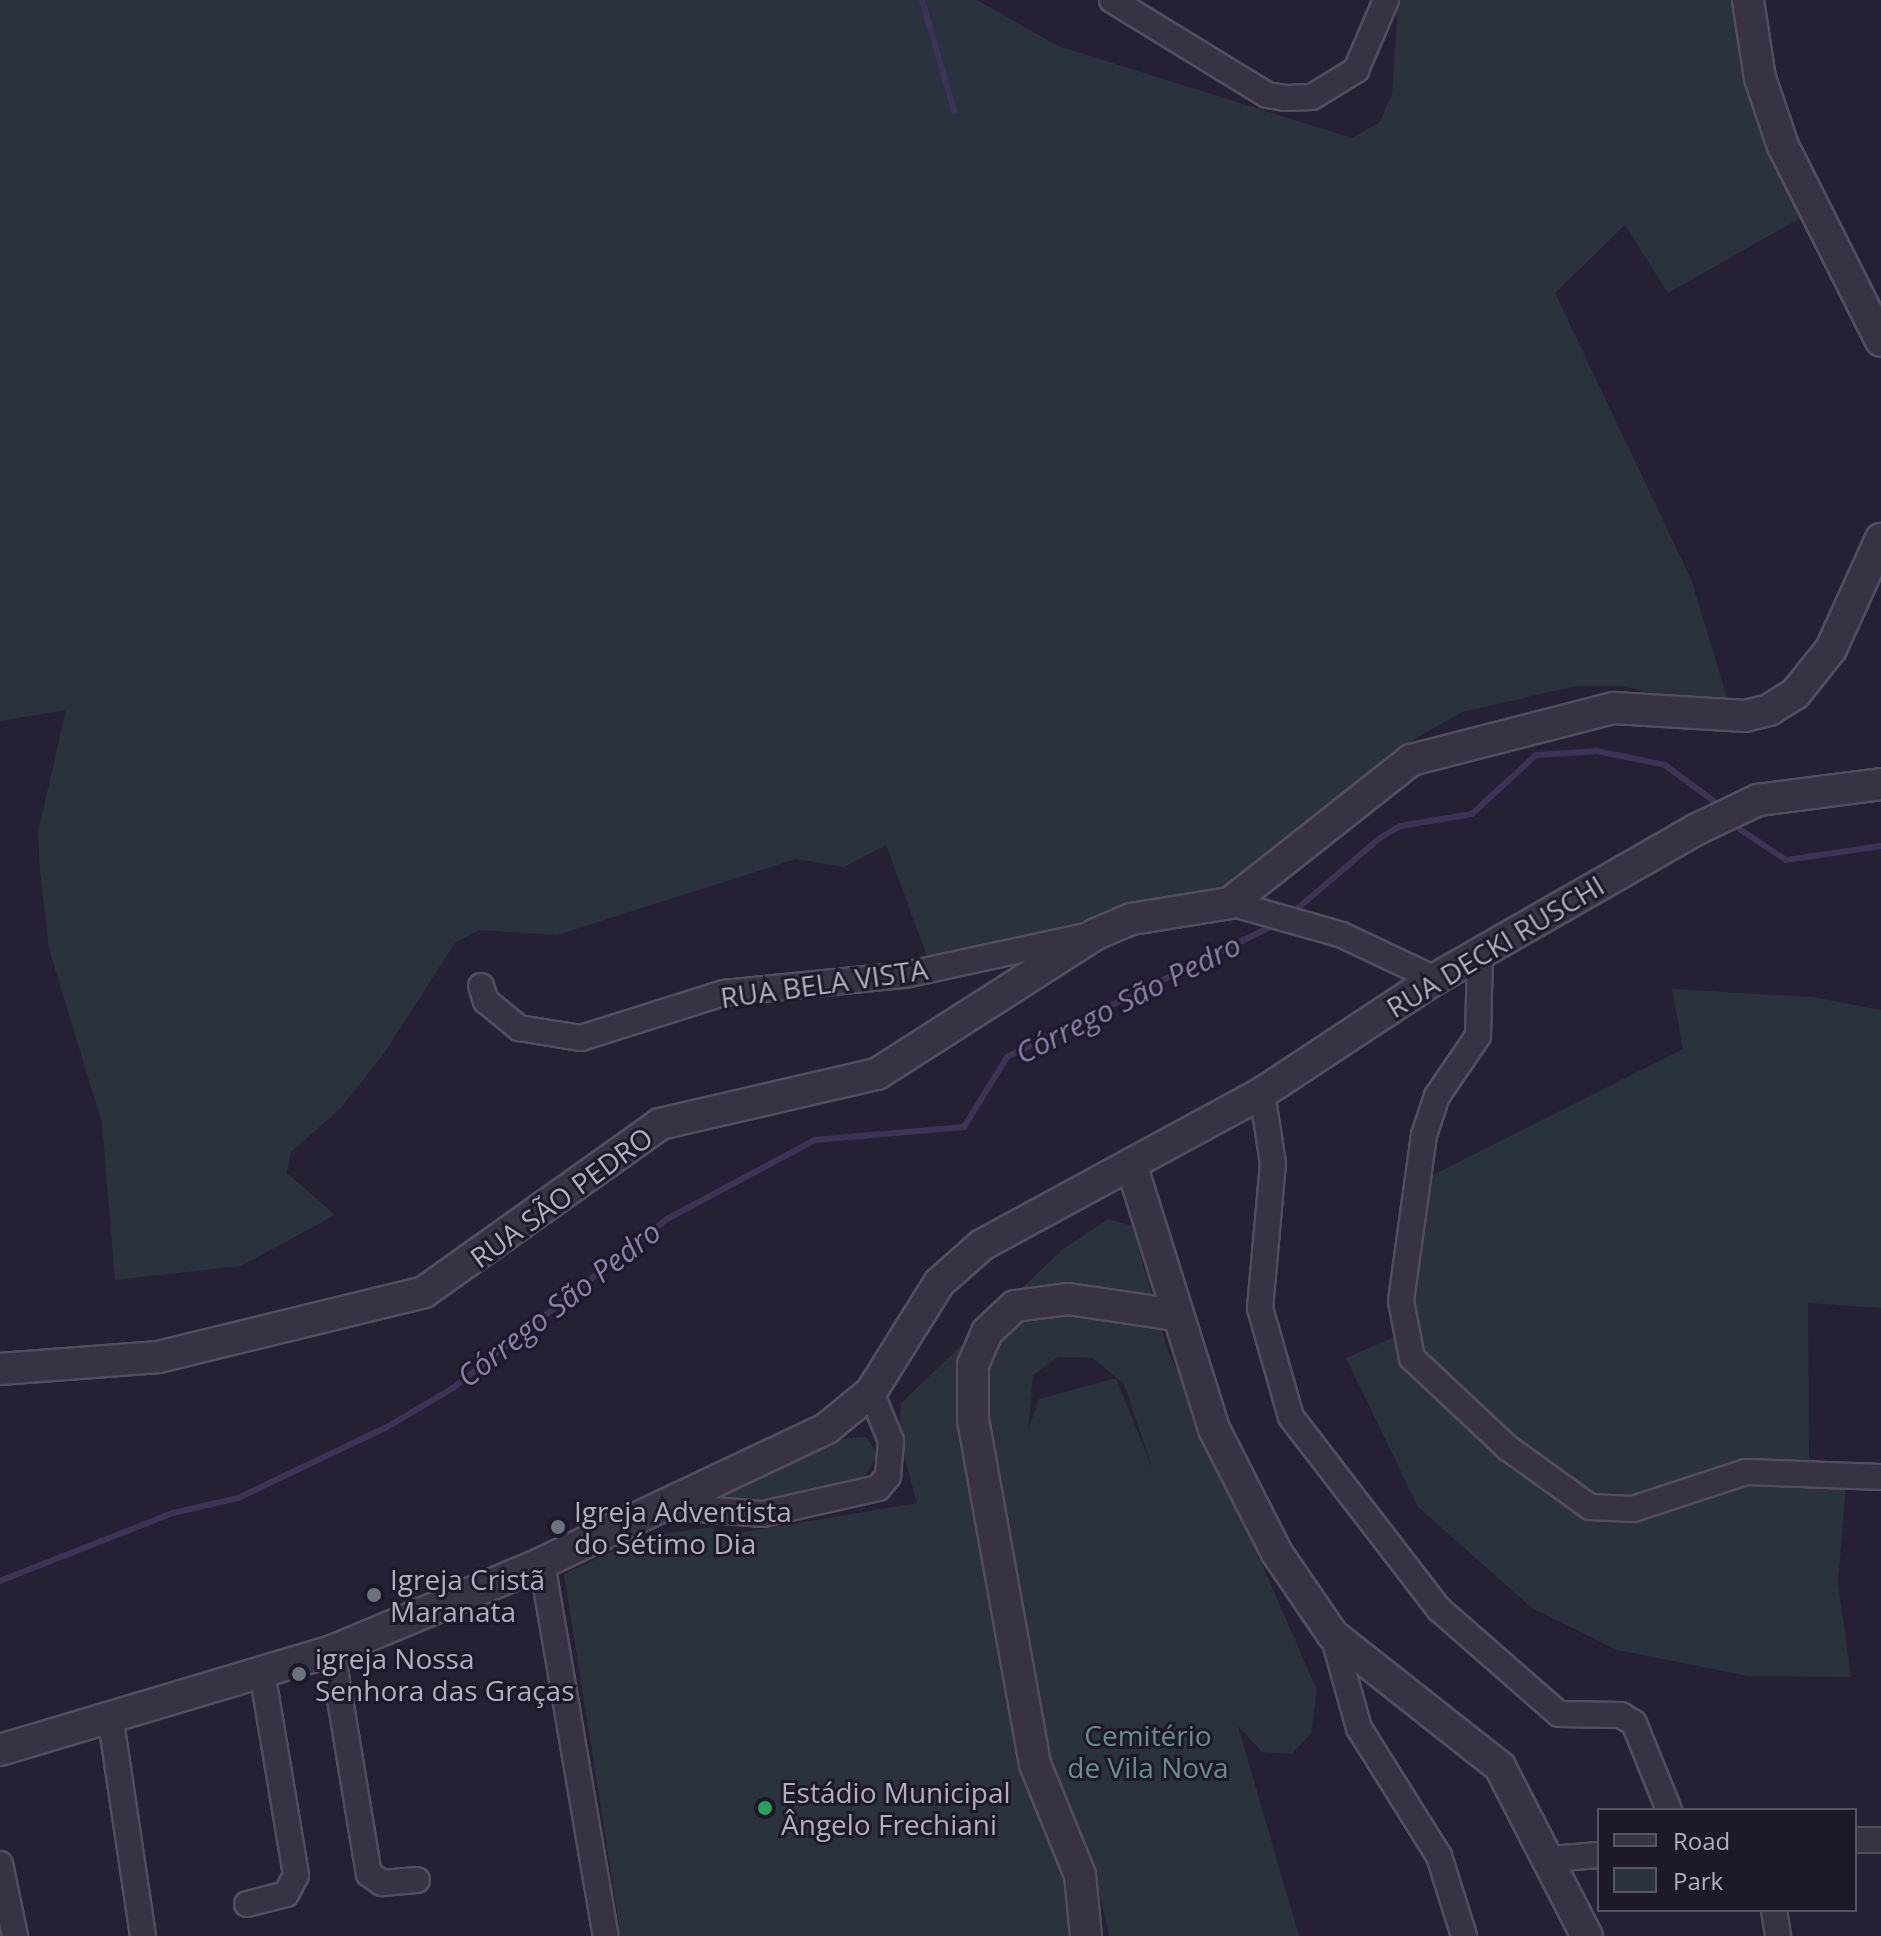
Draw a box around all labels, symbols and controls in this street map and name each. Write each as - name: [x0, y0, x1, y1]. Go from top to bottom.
- street label: RUA DECKI RUSCHI: [1380, 868, 1610, 1024]
- water label: Córrego São Pedro: [1009, 927, 1247, 1071]
- street label: RUA BELA VISTA: [718, 952, 930, 1014]
- street label: RUA SÃO PEDRO: [464, 1120, 658, 1274]
- water label: Córrego São Pedro: [450, 1213, 668, 1395]
- place label: Igreja Adventista do Sétimo Dia: [574, 1494, 792, 1560]
- marker: Igreja Adventista do Sétimo Dia: [549, 1518, 567, 1536]
- place label: Igreja Cristã Maranata: [390, 1562, 545, 1628]
- marker: Igreja Cristã Maranata: [365, 1586, 383, 1604]
- place label: igreja Nossa Senhora das Graças: [315, 1641, 575, 1707]
- marker: igreja Nossa Senhora das Graças: [290, 1665, 308, 1683]
- park label: Cemitério de Vila Nova: [1067, 1718, 1229, 1784]
- place label: Estádio Municipal Ângelo Frechiani: [781, 1775, 1011, 1841]
- marker: Estádio Municipal Ângelo Frechiani: [756, 1799, 774, 1817]
- legend: [1597, 1808, 1857, 1912]
- text: Road: [1673, 1824, 1730, 1857]
- text: Park: [1673, 1864, 1723, 1897]

